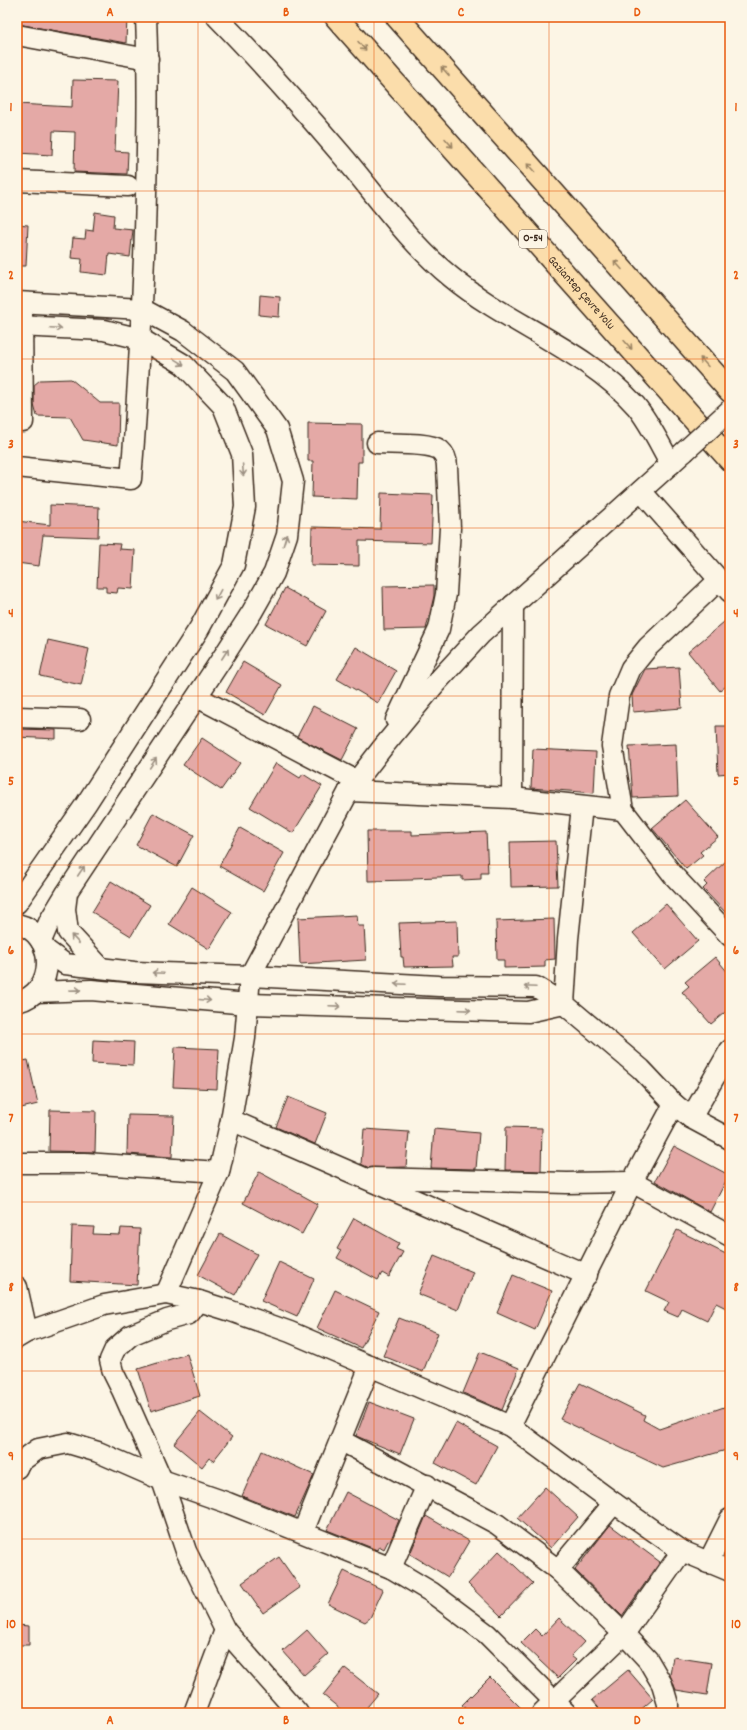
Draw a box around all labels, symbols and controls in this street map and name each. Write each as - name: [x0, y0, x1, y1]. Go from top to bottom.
- text: A: [106, 4, 114, 23]
- text: B: [283, 4, 289, 23]
- text: C: [458, 4, 465, 23]
- text: D: [634, 4, 641, 23]
- one-way arrow: [358, 41, 367, 51]
- one-way arrow: [440, 66, 450, 76]
- text: 1: [10, 99, 13, 118]
- text: 1: [735, 99, 738, 118]
- one-way arrow: [444, 138, 453, 149]
- one-way arrow: [527, 163, 536, 173]
- road number: O-54: [519, 230, 547, 248]
- street label: Gaziantep Çevre Yolu: [544, 252, 619, 333]
- one-way arrow: [613, 260, 622, 270]
- text: 2: [8, 267, 14, 286]
- text: 2: [733, 267, 739, 286]
- one-way arrow: [49, 324, 62, 332]
- one-way arrow: [623, 340, 633, 350]
- one-way arrow: [173, 358, 184, 366]
- one-way arrow: [700, 358, 709, 368]
- text: 3: [8, 436, 14, 455]
- text: 3: [733, 436, 739, 455]
- one-way arrow: [239, 463, 246, 476]
- one-way arrow: [282, 534, 289, 547]
- one-way arrow: [213, 588, 221, 600]
- text: 4: [8, 605, 14, 624]
- text: 4: [733, 605, 739, 624]
- one-way arrow: [221, 649, 229, 660]
- one-way arrow: [149, 758, 157, 769]
- text: 5: [8, 773, 14, 792]
- text: 5: [733, 773, 739, 792]
- one-way arrow: [77, 866, 85, 877]
- one-way arrow: [70, 934, 80, 944]
- text: 6: [8, 942, 15, 961]
- text: 6: [733, 942, 740, 961]
- one-way arrow: [152, 970, 165, 977]
- one-way arrow: [394, 980, 407, 987]
- one-way arrow: [524, 984, 537, 991]
- one-way arrow: [68, 987, 81, 994]
- one-way arrow: [198, 996, 211, 1003]
- one-way arrow: [328, 1002, 341, 1010]
- one-way arrow: [458, 1006, 471, 1014]
- text: 7: [9, 1110, 14, 1129]
- text: 7: [734, 1110, 739, 1129]
- text: 8: [8, 1279, 14, 1298]
- text: 8: [733, 1279, 739, 1298]
- text: 9: [8, 1448, 14, 1467]
- text: 9: [733, 1448, 739, 1467]
- text: 10: [6, 1616, 16, 1635]
- text: 10: [731, 1616, 741, 1635]
- text: A: [106, 1712, 114, 1730]
- text: B: [283, 1712, 289, 1730]
- text: C: [458, 1712, 465, 1730]
- text: D: [634, 1712, 641, 1730]

